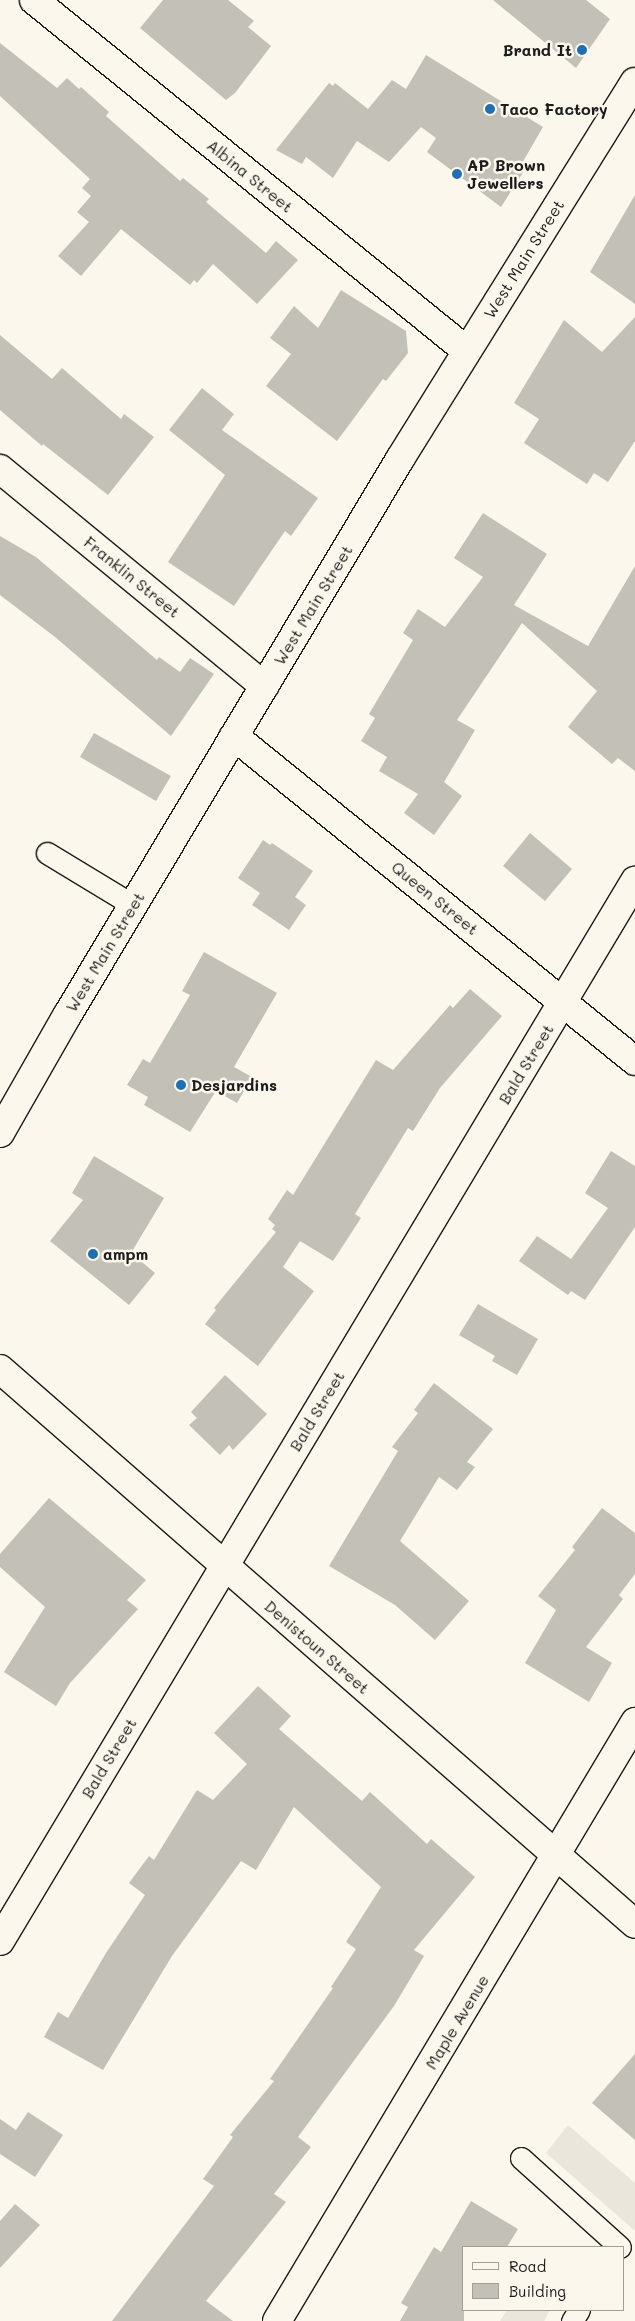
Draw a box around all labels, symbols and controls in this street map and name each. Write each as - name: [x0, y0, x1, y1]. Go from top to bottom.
- place label: Brand It: [503, 40, 572, 60]
- marker: Brand It: [576, 44, 588, 56]
- place label: Taco Factory: [500, 99, 608, 119]
- marker: Taco Factory: [484, 103, 496, 115]
- street label: Albina Street: [203, 135, 297, 217]
- place label: AP Brown Jewellers: [467, 155, 545, 193]
- marker: AP Brown Jewellers: [451, 168, 463, 180]
- street label: West Main Street: [480, 196, 568, 322]
- street label: Franklin Street: [80, 532, 184, 622]
- street label: West Main Street: [270, 542, 356, 668]
- street label: Queen Street: [388, 857, 482, 939]
- street label: West Main Street: [62, 889, 148, 1015]
- street label: Bald Street: [495, 1020, 557, 1108]
- place label: Desjardins: [191, 1075, 277, 1095]
- marker: Desjardins: [175, 1079, 187, 1091]
- place label: ampm: [103, 1244, 148, 1264]
- marker: ampm: [87, 1248, 99, 1260]
- street label: Bald Street: [286, 1367, 348, 1455]
- street label: Denistoun Street: [261, 1596, 373, 1698]
- street label: Bald Street: [78, 1714, 140, 1802]
- street label: Maple Avenue: [421, 1971, 493, 2073]
- legend: [462, 2246, 625, 2311]
- text: Road: [509, 2256, 546, 2276]
- text: Building: [509, 2281, 566, 2301]

